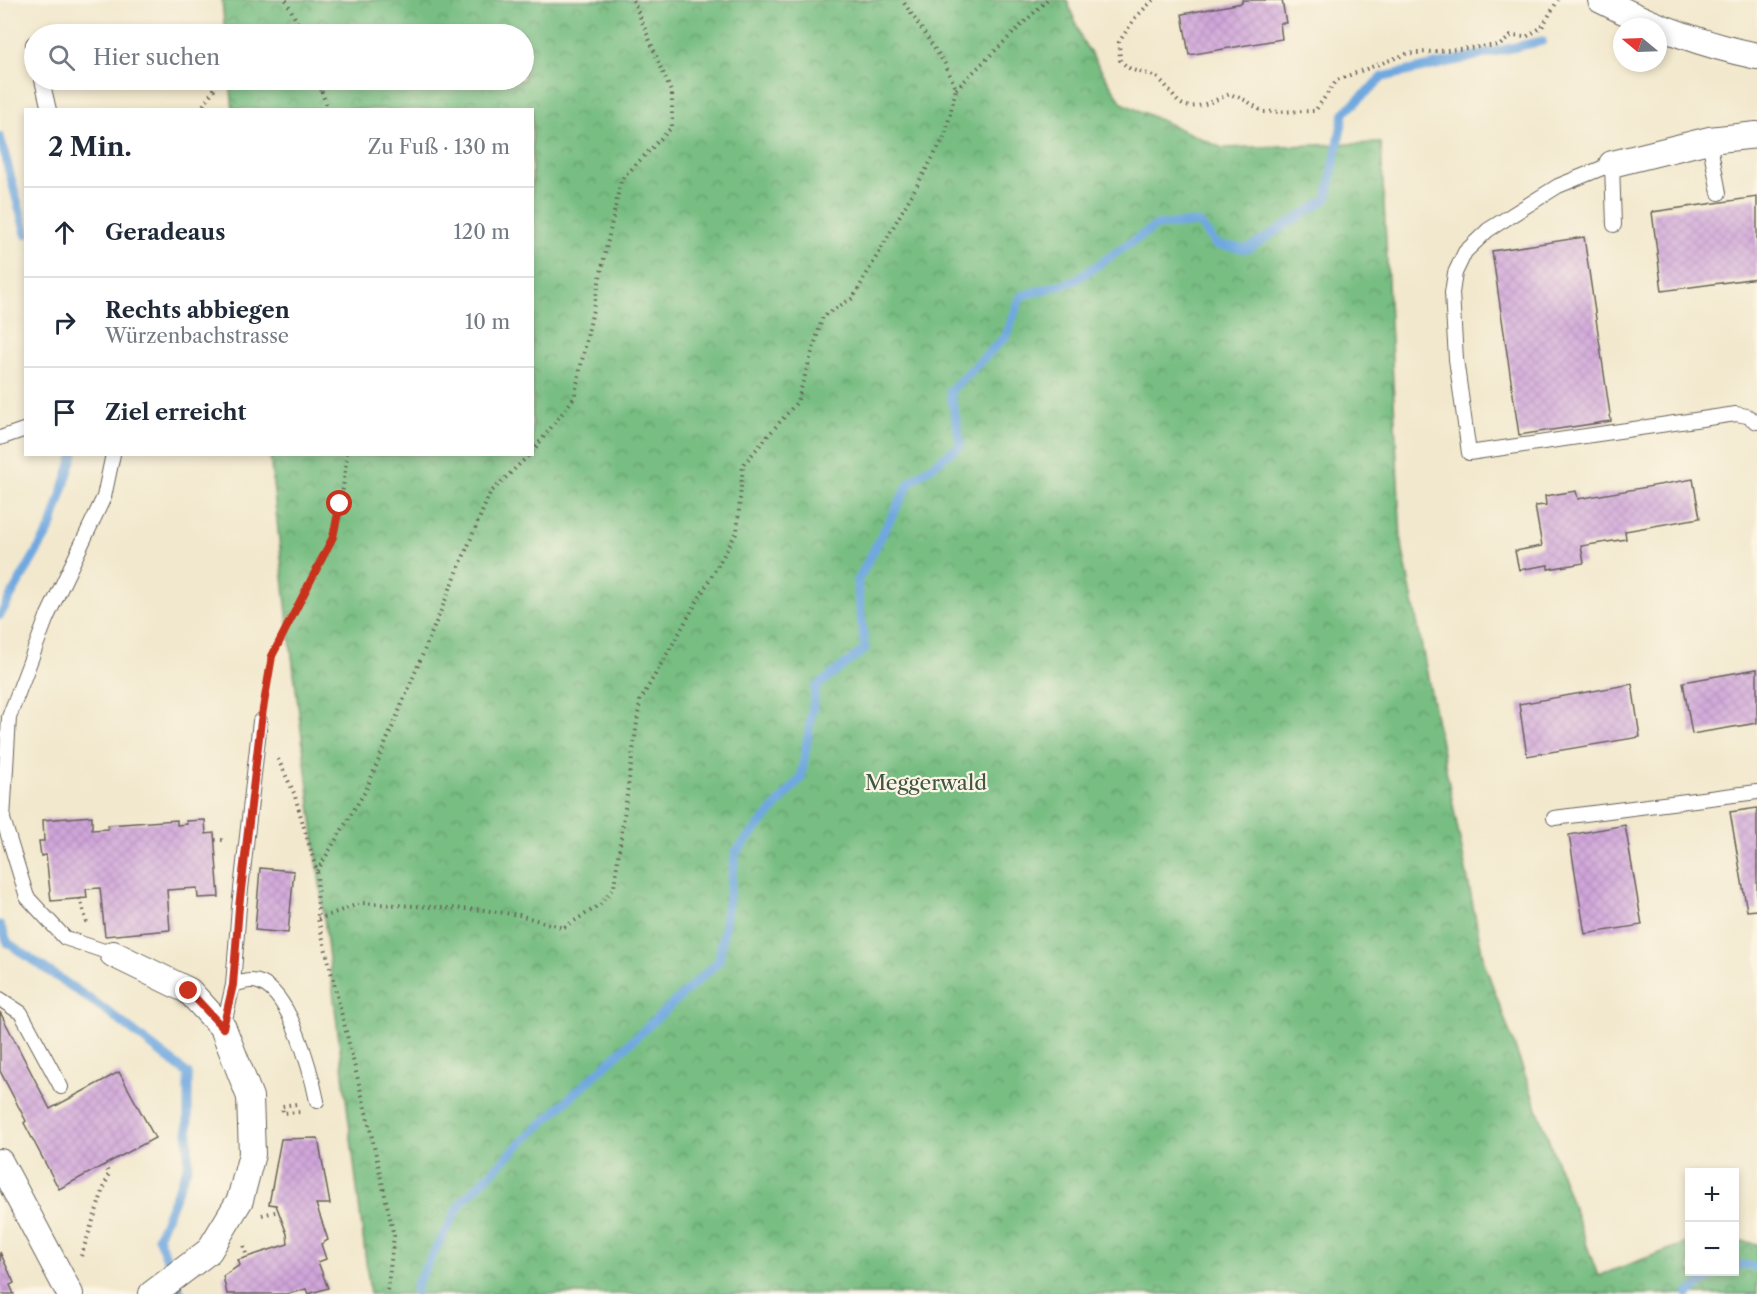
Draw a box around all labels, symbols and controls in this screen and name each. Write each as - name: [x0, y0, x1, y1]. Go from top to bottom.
- north arrow: [1613, 18, 1667, 72]
- search box: [24, 24, 534, 90]
- icon: search: [45, 41, 78, 74]
- text: Hier suchen: [93, 44, 220, 71]
- text: 2 Min.: [48, 131, 132, 163]
- text: Zu Fuß · 130 m: [368, 135, 510, 159]
- icon: ahead: [48, 216, 81, 249]
- text: Geradeaus: [105, 219, 225, 246]
- text: 120 m: [453, 220, 510, 244]
- text: Rechts abbiegen: [105, 297, 290, 324]
- icon: right: [48, 306, 81, 339]
- text: 10 m: [465, 310, 510, 334]
- text: Würzenbachstrasse: [105, 324, 289, 348]
- icon: arrive: [48, 396, 81, 429]
- text: Ziel erreicht: [105, 399, 246, 426]
- route start: [326, 490, 352, 516]
- park label: Meggerwald: [865, 770, 987, 795]
- route end: [175, 977, 201, 1003]
- map controls: [1685, 1168, 1739, 1276]
- button: +: [1685, 1168, 1739, 1222]
- button: −: [1685, 1222, 1739, 1276]

